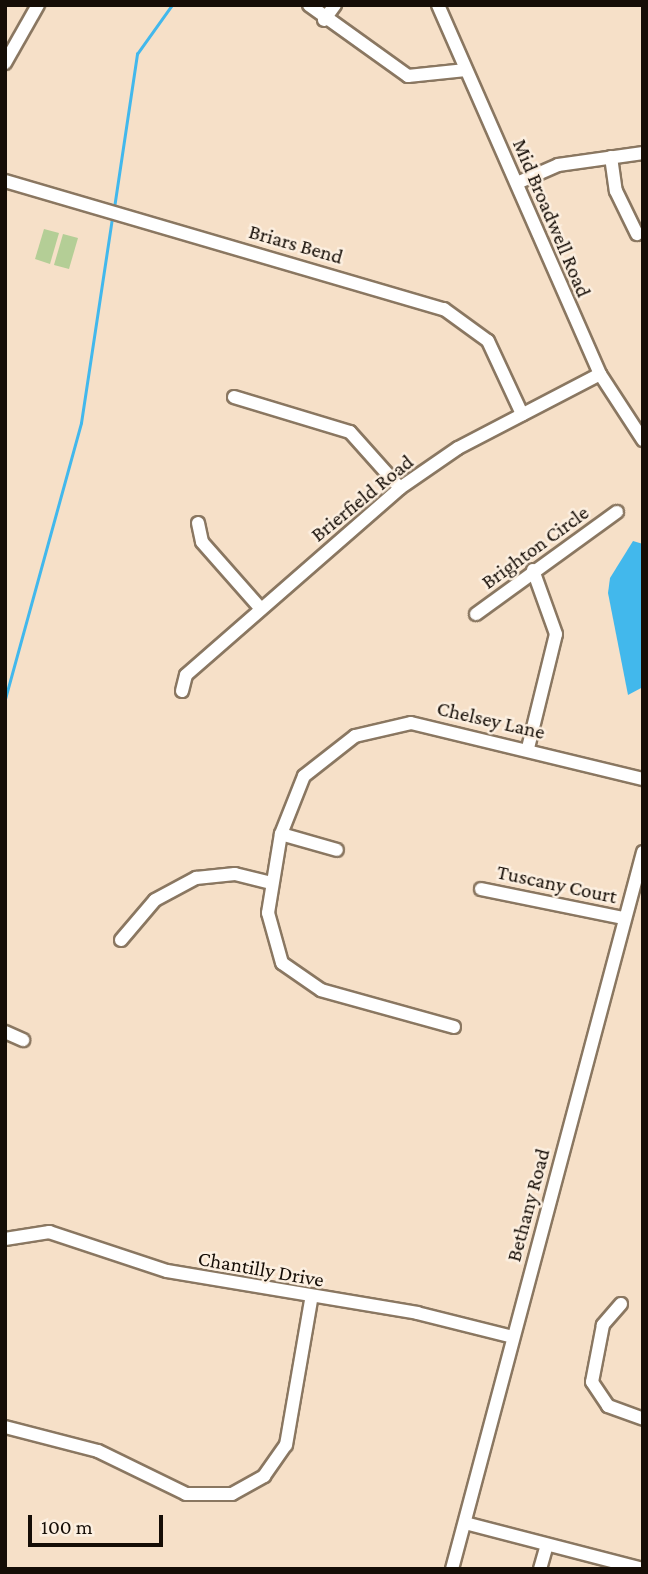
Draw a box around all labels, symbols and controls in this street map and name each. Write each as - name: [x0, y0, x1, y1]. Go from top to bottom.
- street label: Mid Broadwell Road: [507, 135, 597, 301]
- street label: Briars Bend: [246, 219, 346, 269]
- street label: Brierfield Road: [306, 449, 418, 547]
- street label: Brighton Circle: [476, 500, 594, 594]
- street label: Chelsey Lane: [434, 695, 548, 745]
- street label: Tuscany Court: [495, 859, 619, 909]
- street label: Bethany Road: [501, 1146, 555, 1264]
- street label: Chantilly Drive: [196, 1246, 326, 1292]
- scale bar: [32, 1500, 166, 1544]
- text: 100 m: [41, 1515, 93, 1539]

